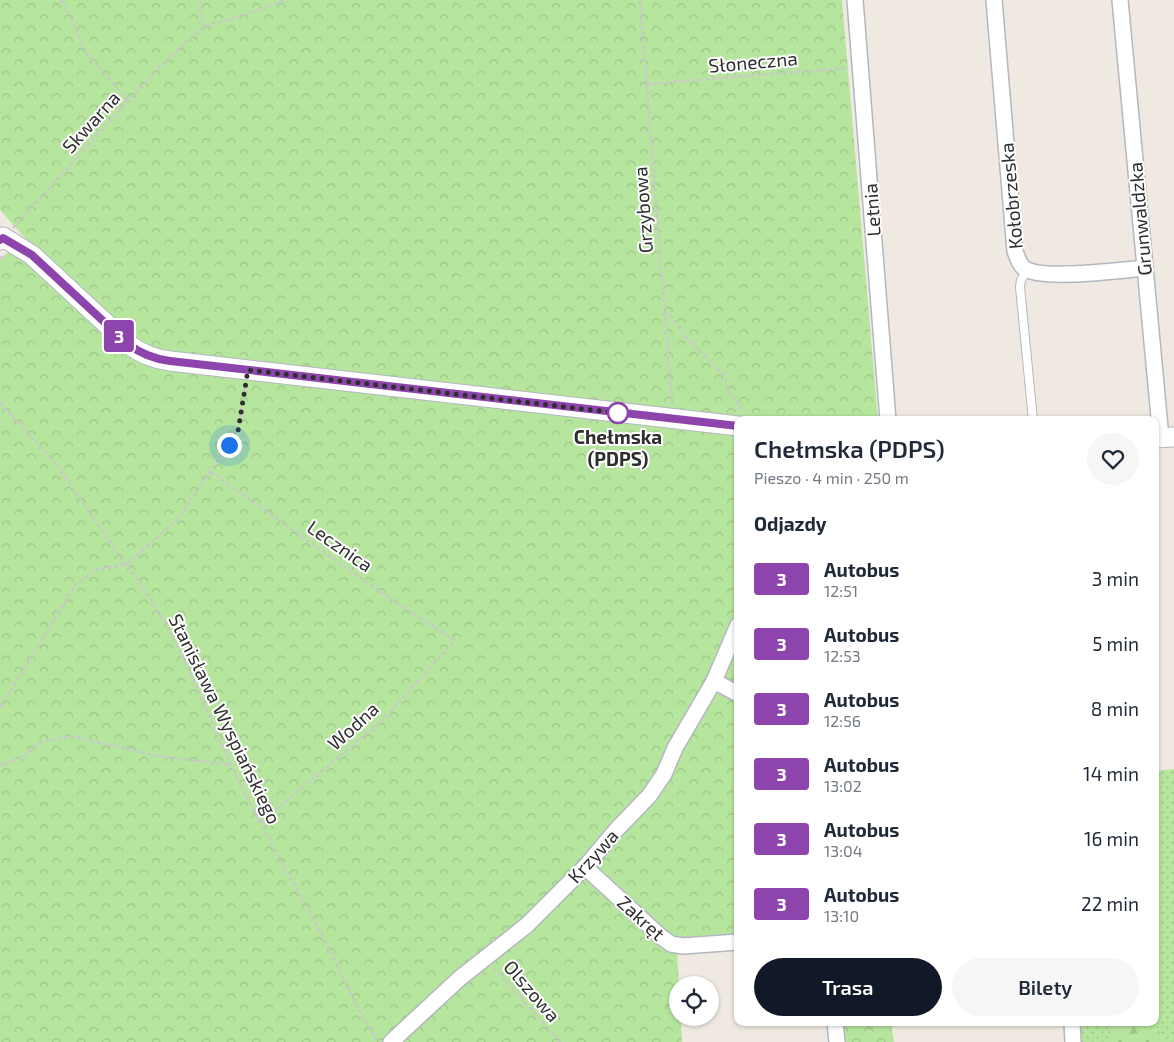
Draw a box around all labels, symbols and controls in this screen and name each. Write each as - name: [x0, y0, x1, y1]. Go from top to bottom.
- street label: Słoneczna: [707, 46, 798, 77]
- street label: Skwarna: [57, 86, 124, 157]
- street label: Kołobrzeska: [994, 142, 1027, 250]
- street label: Grunwaldzka: [1123, 161, 1156, 277]
- street label: Grzybowa: [628, 166, 657, 254]
- street label: Letnia: [858, 183, 885, 237]
- line badge: 3: [103, 320, 135, 352]
- text: 3: [114, 325, 124, 347]
- marker: Chełmska (PDPS): [607, 402, 629, 424]
- place label: Chełmska (PDPS): [574, 425, 662, 470]
- your location: [217, 433, 242, 458]
- button: heart: [1087, 433, 1139, 485]
- text: Chełmska (PDPS): [754, 434, 945, 463]
- text: Pieszo · 4 min · 250 m: [754, 468, 909, 487]
- text: Odjazdy: [754, 512, 827, 535]
- street label: Lecznica: [303, 515, 377, 576]
- text: Autobus: [824, 558, 899, 581]
- text: 3 min: [1092, 567, 1139, 590]
- text: 3: [776, 568, 787, 590]
- text: 12:51: [824, 581, 858, 600]
- street label: Stanisława Wyspiańskiego: [165, 610, 286, 828]
- text: Autobus: [824, 623, 899, 646]
- text: 5 min: [1092, 632, 1139, 655]
- text: 3: [776, 633, 787, 655]
- text: 12:53: [824, 646, 861, 665]
- text: Autobus: [824, 688, 899, 711]
- street label: Wodna: [322, 697, 383, 755]
- text: 8 min: [1091, 697, 1139, 720]
- text: 3: [776, 698, 787, 720]
- text: 12:56: [824, 711, 861, 730]
- text: Autobus: [824, 753, 899, 776]
- text: 14 min: [1083, 762, 1139, 785]
- text: 3: [776, 763, 787, 785]
- text: 13:02: [824, 776, 862, 795]
- text: Autobus: [824, 818, 899, 841]
- street label: Krzywa: [562, 824, 623, 887]
- text: 16 min: [1084, 827, 1139, 850]
- text: 3: [776, 828, 787, 850]
- text: 13:04: [824, 841, 863, 860]
- text: Autobus: [824, 883, 899, 906]
- street label: Zakręt: [613, 890, 670, 945]
- text: 22 min: [1081, 892, 1139, 915]
- text: 3: [776, 893, 787, 915]
- text: 13:10: [824, 906, 859, 925]
- street label: Olszowa: [499, 955, 565, 1026]
- button: Trasa: [754, 958, 942, 1016]
- button: Bilety: [952, 958, 1139, 1016]
- map controls: [669, 976, 719, 1026]
- button: locate: [669, 976, 719, 1026]

